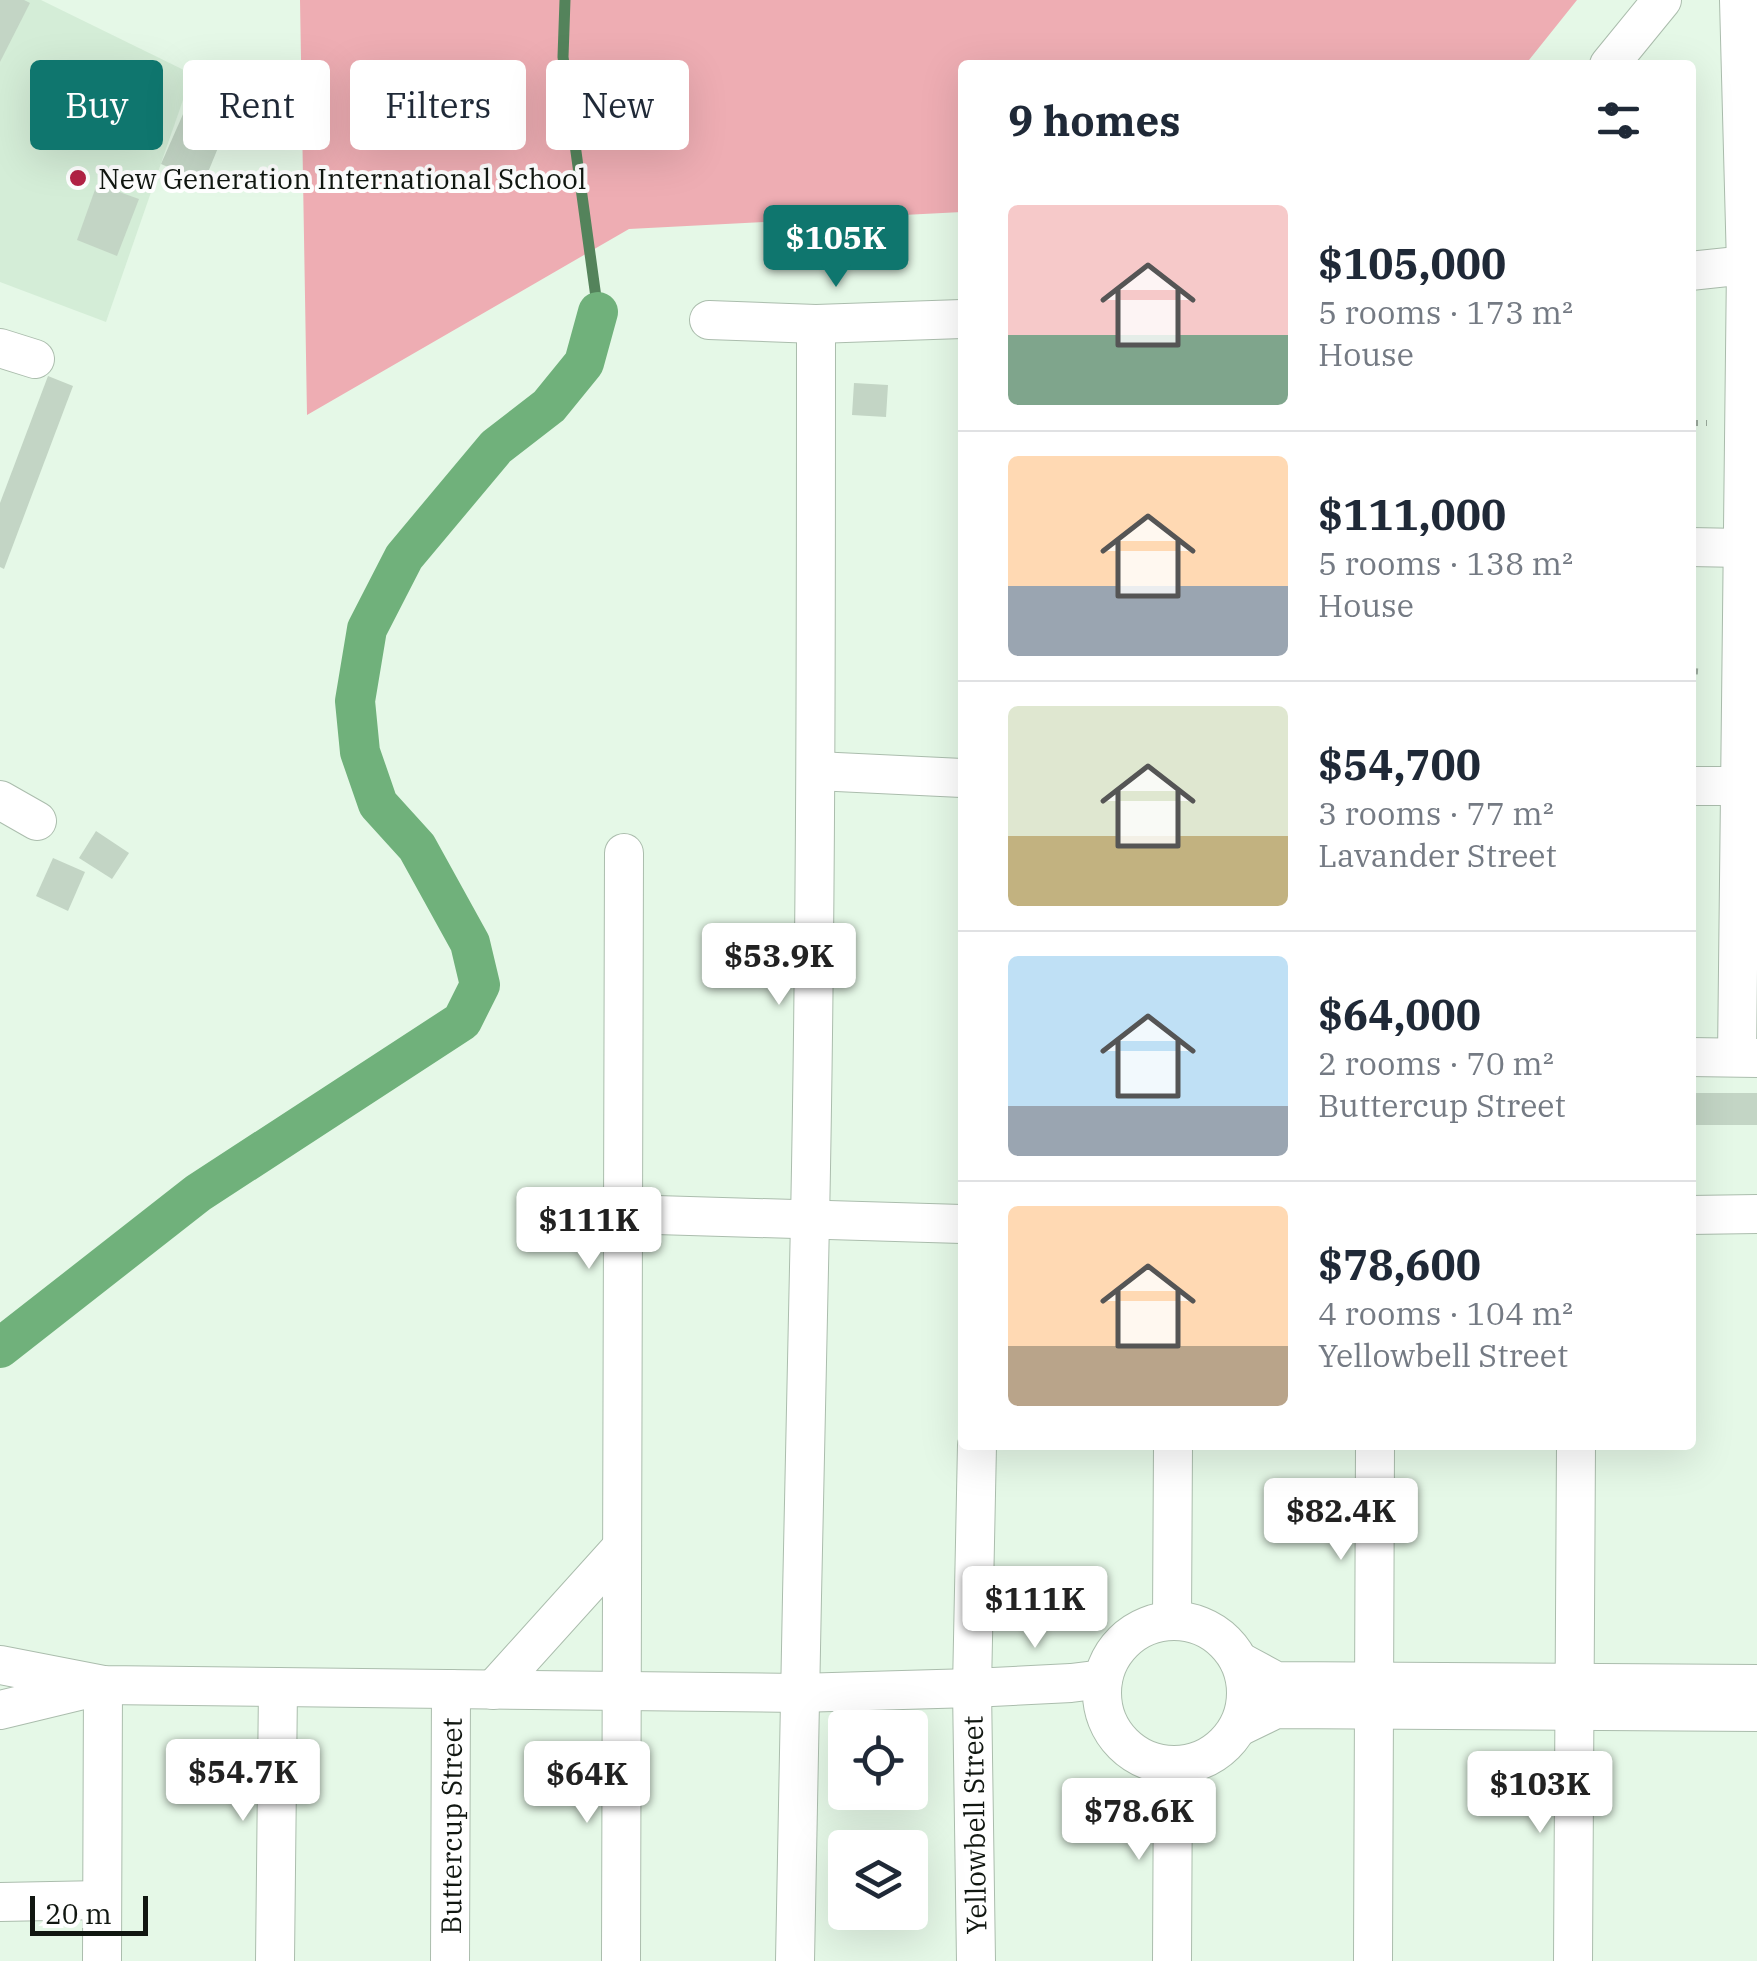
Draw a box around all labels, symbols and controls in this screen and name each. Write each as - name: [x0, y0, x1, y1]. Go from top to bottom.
- chip: Buy: [30, 60, 163, 150]
- chip: Rent: [183, 60, 330, 150]
- chip: Filters: [350, 60, 526, 150]
- chip: New: [546, 60, 689, 150]
- text: 9 homes: [1008, 93, 1181, 148]
- icon: filters: [1591, 93, 1646, 148]
- place label: New Generation International School: [98, 160, 586, 197]
- marker: New Generation International School: [67, 167, 89, 189]
- pin: $105K: [766, 205, 906, 290]
- text: $105K: [785, 216, 887, 258]
- text: $105,000: [1318, 236, 1506, 291]
- icon: home: [1088, 245, 1208, 365]
- text: 5 rooms · 173 m²: [1318, 291, 1573, 333]
- text: House: [1318, 333, 1414, 375]
- text: $111,000: [1318, 487, 1506, 542]
- icon: home: [1088, 496, 1208, 616]
- text: 5 rooms · 138 m²: [1318, 542, 1573, 584]
- text: House: [1318, 584, 1414, 626]
- text: $54,700: [1318, 737, 1481, 792]
- icon: home: [1088, 746, 1208, 866]
- text: 3 rooms · 77 m²: [1318, 792, 1554, 834]
- text: Lavander Street: [1318, 834, 1557, 876]
- pin: $53.9K: [698, 923, 860, 1008]
- text: $53.9K: [724, 934, 834, 976]
- text: $64,000: [1318, 987, 1481, 1042]
- icon: home: [1088, 996, 1208, 1116]
- text: 2 rooms · 70 m²: [1318, 1042, 1554, 1084]
- text: Buttercup Street: [1318, 1084, 1566, 1126]
- pin: $111K: [519, 1187, 659, 1272]
- text: $111K: [538, 1198, 640, 1240]
- text: $78,600: [1318, 1237, 1481, 1292]
- icon: home: [1088, 1246, 1208, 1366]
- text: 4 rooms · 104 m²: [1318, 1292, 1573, 1334]
- text: Yellowbell Street: [1318, 1334, 1568, 1376]
- pin: $82.4K: [1260, 1478, 1422, 1563]
- text: $82.4K: [1286, 1489, 1396, 1531]
- pin: $111K: [965, 1566, 1105, 1651]
- text: $111K: [984, 1577, 1086, 1619]
- map controls: [828, 1710, 928, 1930]
- button: locate: [828, 1710, 928, 1810]
- street label: Yellowbell Street: [954, 1715, 994, 1935]
- street label: Buttercup Street: [432, 1717, 469, 1935]
- pin: $54.7K: [162, 1739, 324, 1824]
- pin: $64K: [528, 1741, 646, 1826]
- text: $54.7K: [188, 1750, 298, 1792]
- pin: $103K: [1470, 1751, 1610, 1836]
- text: $64K: [546, 1752, 628, 1794]
- text: $103K: [1489, 1762, 1591, 1804]
- pin: $78.6K: [1058, 1778, 1220, 1863]
- text: $78.6K: [1084, 1789, 1194, 1831]
- button: layers: [828, 1830, 928, 1930]
- scale bar: [30, 1891, 148, 1936]
- text: 20 m: [45, 1895, 112, 1932]

